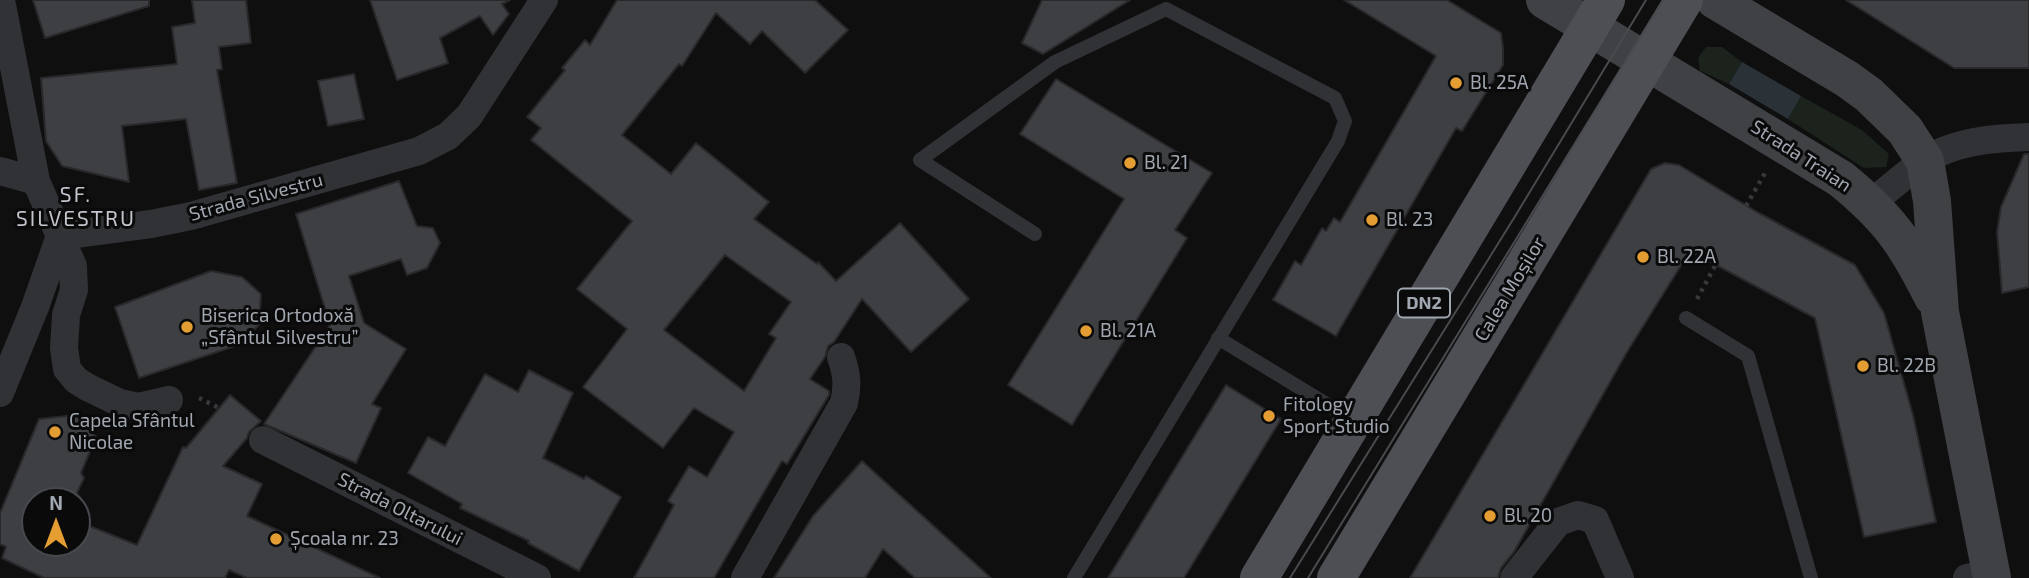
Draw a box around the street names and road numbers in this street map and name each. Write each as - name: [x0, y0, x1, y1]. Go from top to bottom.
- street label: Strada Traian: [1747, 115, 1855, 197]
- street label: Strada Silvestru: [187, 168, 325, 226]
- street label: Calea Moșilor: [1470, 233, 1550, 345]
- road number: DN2: [1398, 288, 1450, 318]
- street label: Strada Oltarului: [334, 468, 466, 550]

